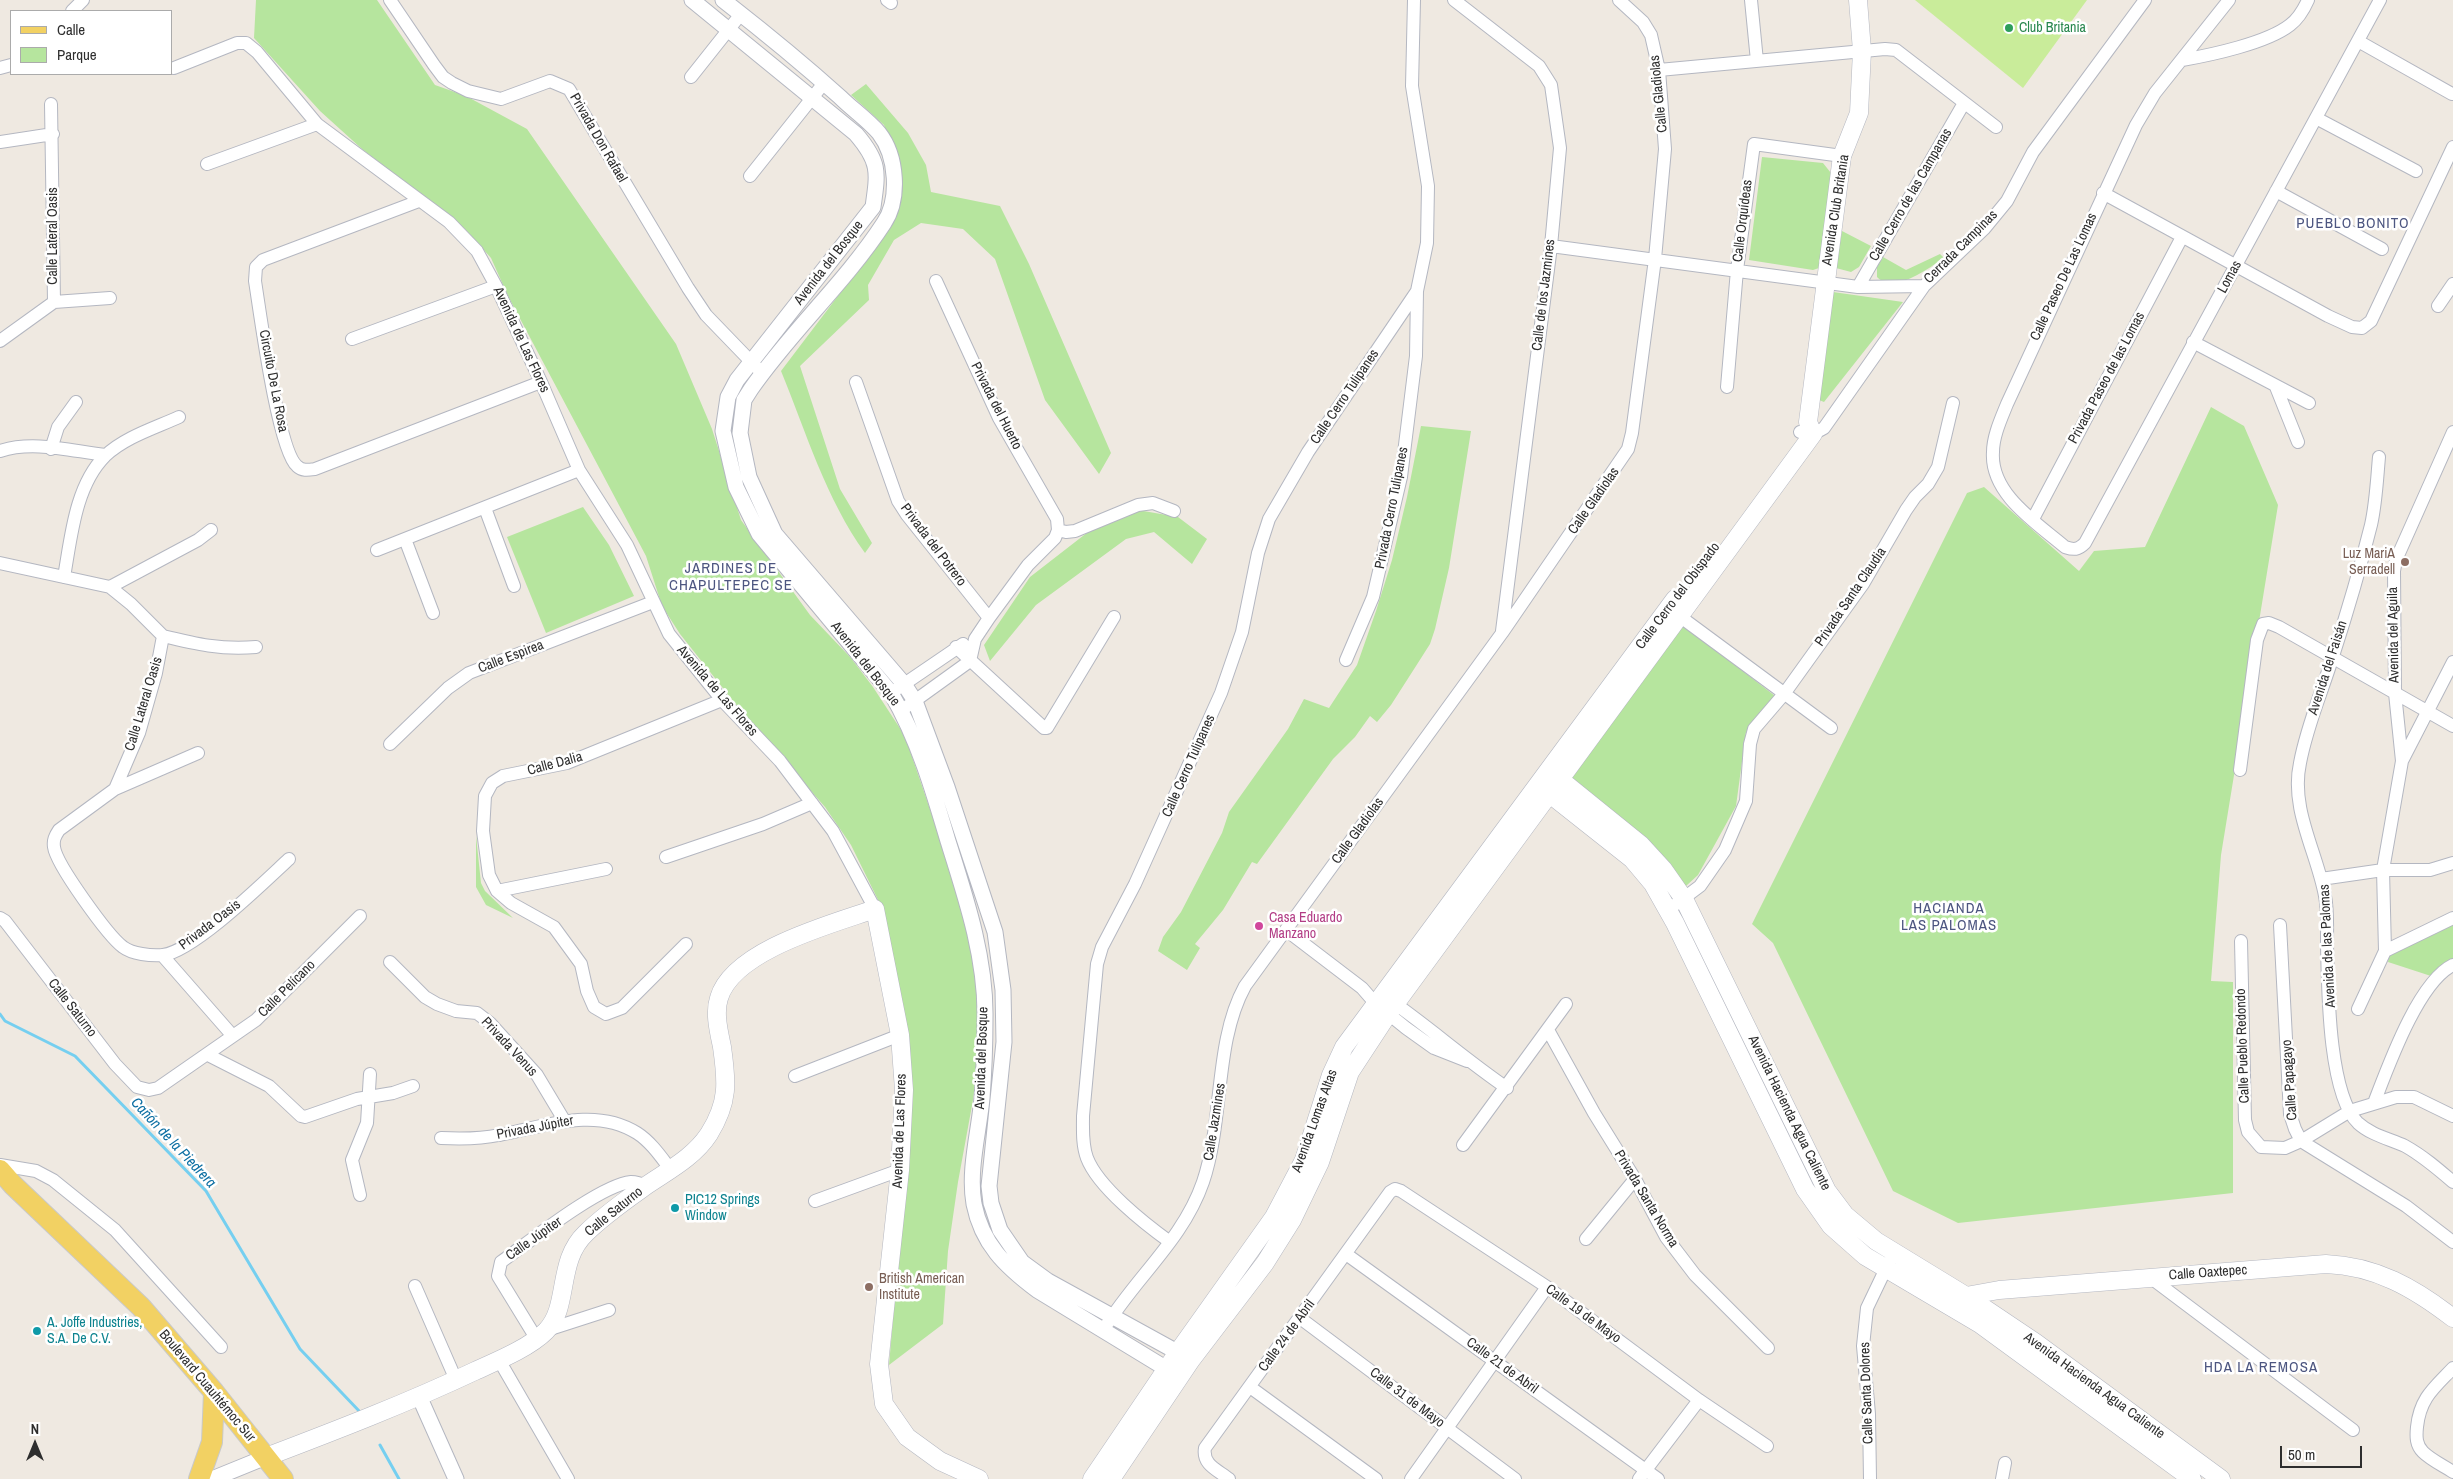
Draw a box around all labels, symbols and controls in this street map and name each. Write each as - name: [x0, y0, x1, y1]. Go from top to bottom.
- legend: [10, 10, 172, 75]
- text: Calle: [57, 19, 85, 40]
- place label: Club Britania: [2019, 20, 2086, 36]
- marker: Club Britania: [2003, 22, 2015, 34]
- text: Parque: [57, 44, 97, 65]
- street label: Calle Gladiolas: [1647, 54, 1671, 134]
- street label: Privada Don Rafael: [566, 90, 630, 186]
- street label: Calle Cerro de las Campanas: [1866, 126, 1956, 264]
- street label: Avenida Club Britania: [1819, 153, 1853, 267]
- street label: Calle Orquídeas: [1730, 179, 1756, 263]
- street label: Calle Lateral Oasis: [45, 187, 61, 285]
- street label: Cerrada Campinas: [1921, 207, 2001, 287]
- street label: Calle Paseo De Las Lomas: [2027, 210, 2101, 344]
- district label: PUEBLO BONITO: [2295, 215, 2411, 233]
- street label: Avenida del Bosque: [791, 217, 867, 309]
- street label: Calle de los Jazmines: [1529, 238, 1559, 352]
- street label: Lomas: [2214, 258, 2246, 296]
- street label: Avenida de Las Flores: [489, 284, 553, 396]
- street label: Privada Paseo de las Lomas: [2065, 309, 2149, 447]
- street label: Circuito De La Rosa: [255, 328, 291, 434]
- street label: Calle Cerro Tulipanes: [1307, 346, 1383, 448]
- street label: Privada del Huerto: [967, 360, 1025, 452]
- street label: Privada Cerro Tulipanes: [1372, 445, 1412, 571]
- street label: Calle Gladiolas: [1565, 464, 1623, 538]
- street label: Privada del Potrero: [897, 500, 969, 590]
- street label: Calle Cerro del Obispado: [1632, 539, 1724, 653]
- street label: Privada Santa Claudia: [1812, 544, 1890, 650]
- place label: Luz MariA Serradell: [2343, 546, 2395, 578]
- marker: Luz MariA Serradell: [2399, 556, 2411, 568]
- district label: JARDINES DE CHAPULTEPEC SE: [667, 560, 795, 595]
- street label: Avenida del Aguila: [2385, 587, 2403, 683]
- street label: Avenida del Bosque: [827, 618, 903, 710]
- street label: Avenida del Faisán: [2305, 619, 2351, 717]
- street label: Calle Espirea: [476, 637, 546, 677]
- street label: Avenida de Las Flores: [673, 642, 761, 740]
- street label: Calle Lateral Oasis: [122, 655, 166, 753]
- street label: Calle Cerro Tulipanes: [1159, 712, 1219, 820]
- street label: Calle Dalia: [526, 749, 584, 779]
- street label: Calle Gladiolas: [1328, 795, 1388, 867]
- street label: Avenida de las Palomas: [2316, 884, 2340, 1008]
- street label: Privada Oasis: [176, 896, 244, 954]
- district label: HACIANDA LAS PALOMAS: [1900, 900, 1998, 935]
- place label: Casa Eduardo Manzano: [1269, 910, 1342, 942]
- marker: Casa Eduardo Manzano: [1253, 920, 1265, 932]
- street label: Calle Pelícano: [255, 957, 319, 1021]
- street label: Calle Saturno: [44, 975, 100, 1041]
- street label: Calle Pueblo Redondo: [2233, 988, 2253, 1104]
- street label: Avenida del Bosque: [972, 1006, 992, 1110]
- street label: Privada Venus: [477, 1014, 541, 1080]
- street label: Avenida Hacienda Agua Caliente: [1744, 1033, 1834, 1193]
- street label: Calle Papagayo: [2279, 1039, 2301, 1121]
- street label: Avenida Lomas Altas: [1289, 1067, 1341, 1175]
- street label: Avenida de Las Flores: [890, 1073, 910, 1189]
- street label: Calle Jazmines: [1201, 1082, 1229, 1162]
- water label: Cañón de la Piedrera: [127, 1094, 219, 1192]
- street label: Privada Júpiter: [495, 1112, 575, 1144]
- street label: Privada Santa Norma: [1610, 1147, 1682, 1251]
- street label: Calle Saturno: [582, 1184, 646, 1240]
- place label: PIC12 Springs Window: [685, 1192, 760, 1224]
- marker: PIC12 Springs Window: [669, 1202, 681, 1214]
- street label: Calle Júpiter: [503, 1214, 565, 1264]
- street label: Calle Oaxtepec: [2168, 1262, 2248, 1284]
- place label: British American Institute: [879, 1271, 964, 1304]
- marker: British American Institute: [863, 1281, 875, 1293]
- street label: Calle 19 de Mayo: [1542, 1281, 1624, 1347]
- street label: Calle 24 de Abril: [1255, 1297, 1319, 1375]
- place label: A. Joffe Industries, S.A. De C.V.: [47, 1315, 143, 1348]
- marker: A. Joffe Industries, S.A. De C.V.: [31, 1325, 43, 1337]
- street label: Boulevard Cuauhtémoc Sur: [155, 1327, 259, 1445]
- street label: Avenida Hacienda Agua Caliente: [2020, 1329, 2168, 1443]
- street label: Calle 21 de Abril: [1463, 1334, 1541, 1398]
- street label: Calle Santa Dolores: [1857, 1342, 1877, 1444]
- district label: HDA LA REMOSA: [2202, 1359, 2320, 1377]
- street label: Calle 31 de Mayo: [1366, 1364, 1448, 1432]
- north arrow: [10, 1419, 60, 1469]
- text: N: [31, 1420, 39, 1438]
- scale bar: [2283, 1436, 2366, 1468]
- text: 50 m: [2288, 1444, 2315, 1465]

